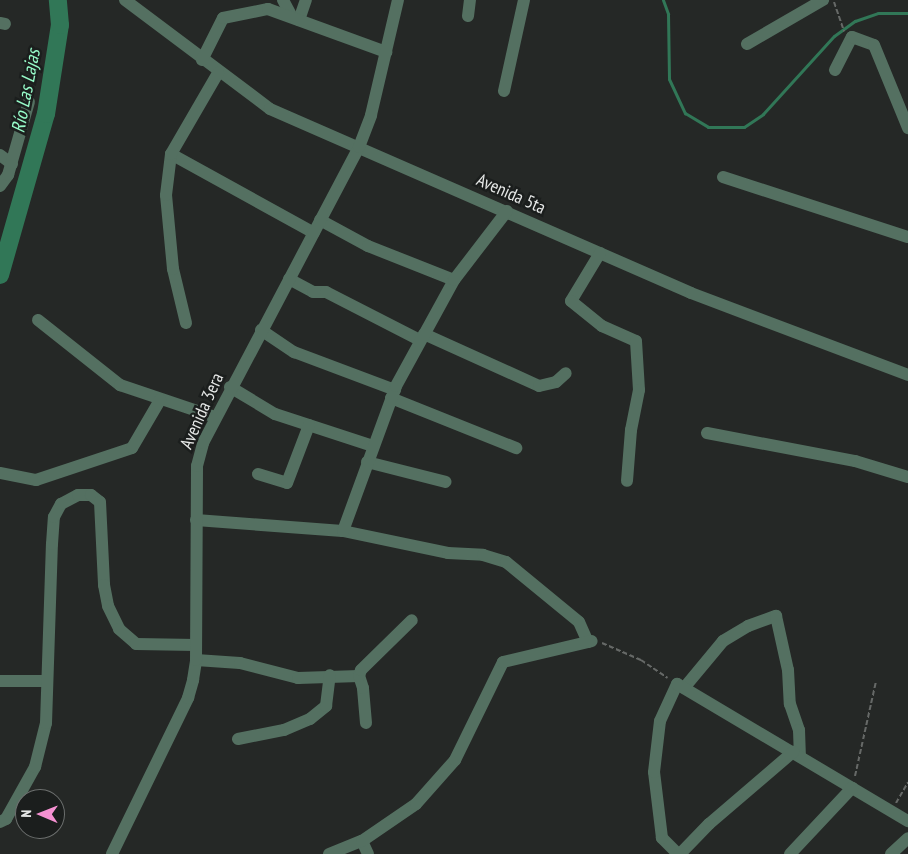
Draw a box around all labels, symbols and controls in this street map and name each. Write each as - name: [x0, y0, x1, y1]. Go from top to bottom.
- water label: Río Las Lajas: [7, 47, 45, 135]
- street label: Avenida 5ta: [473, 169, 549, 219]
- street label: Avenida 3era: [176, 370, 228, 452]
- north arrow: [15, 789, 65, 839]
- text: N: [17, 810, 35, 818]

